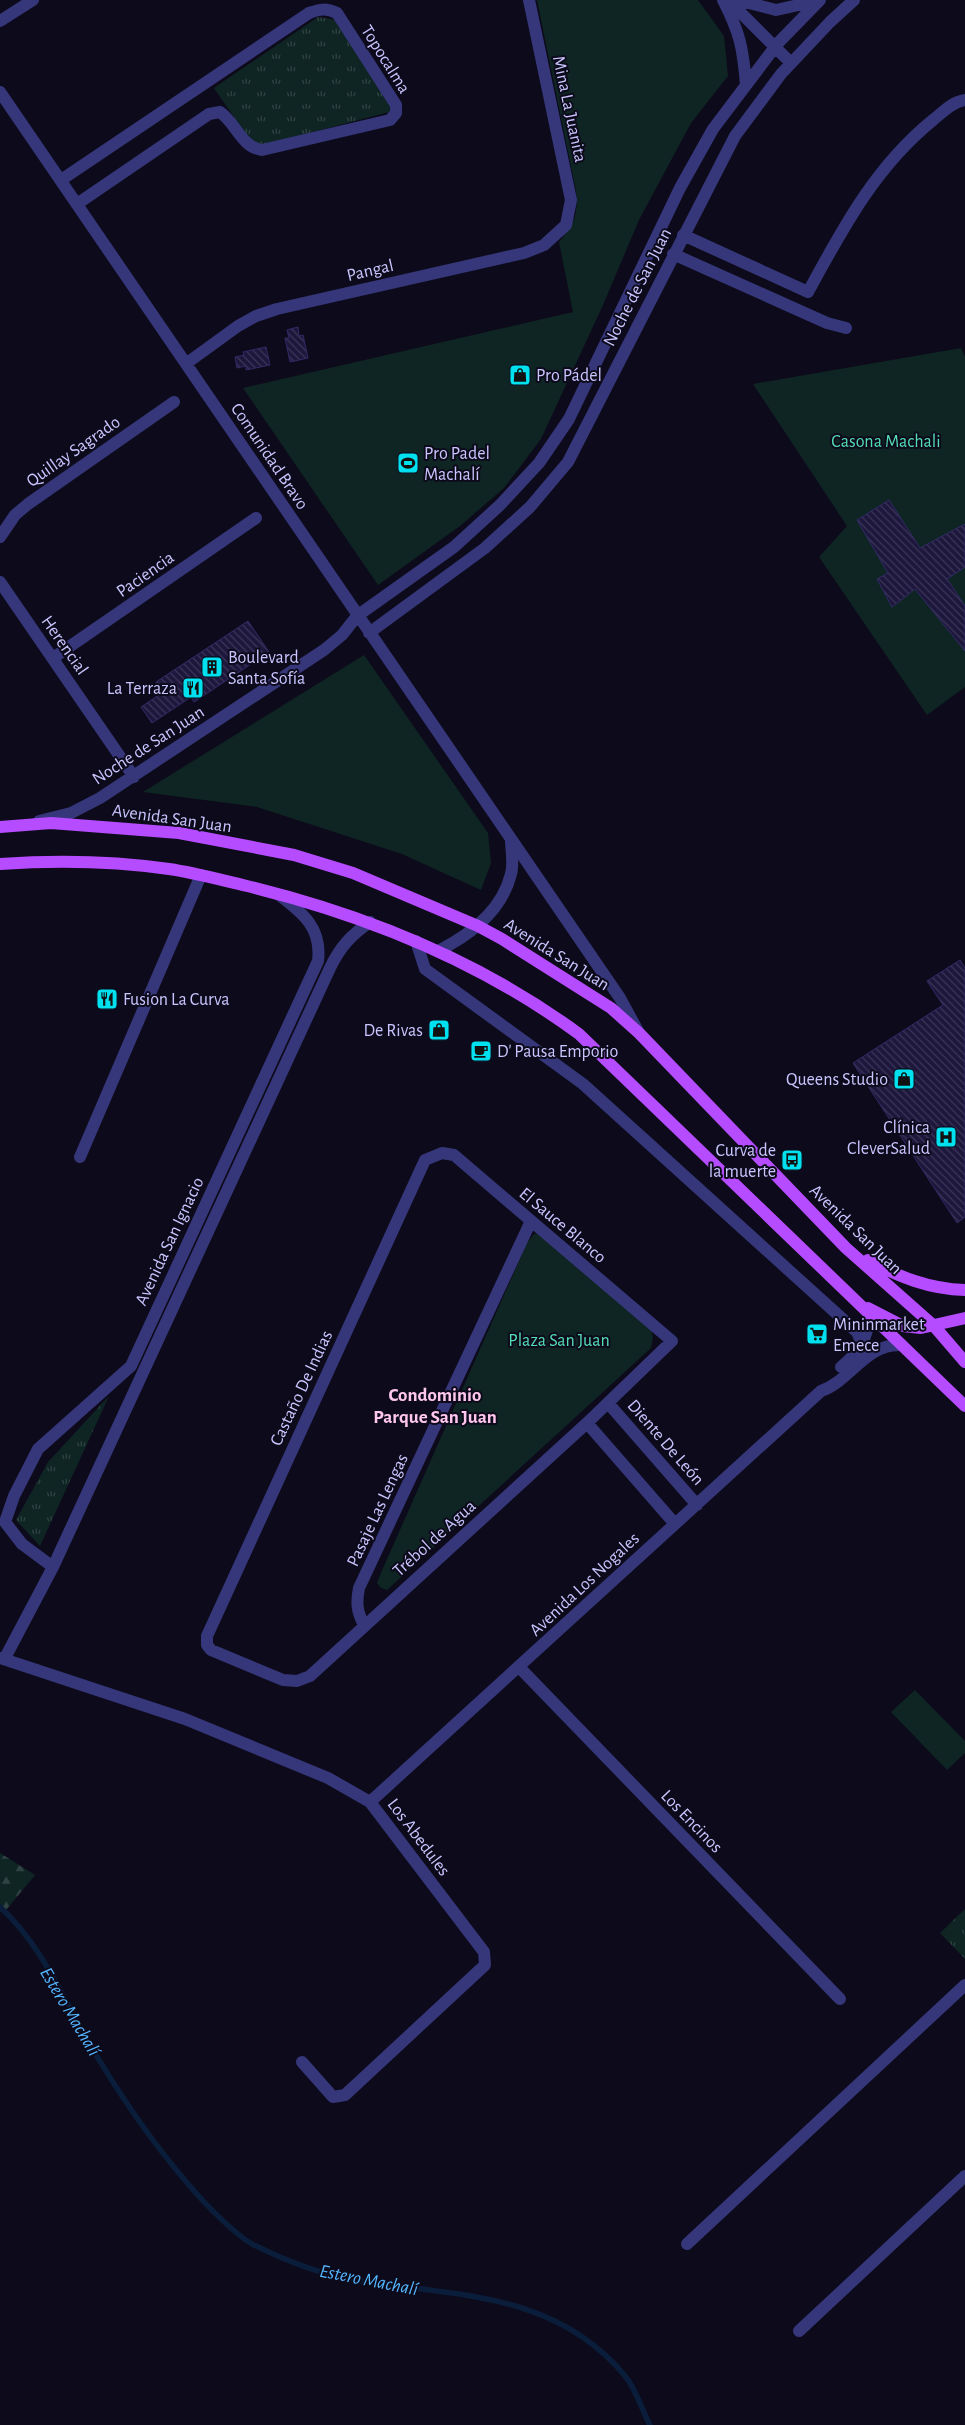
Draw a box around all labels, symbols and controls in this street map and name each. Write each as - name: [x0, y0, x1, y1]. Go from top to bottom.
- street label: Topocalma: [357, 22, 413, 97]
- street label: Mina La Juanita: [549, 54, 589, 164]
- street label: Noche de San Juan: [600, 226, 675, 349]
- street label: Pangal: [345, 257, 395, 285]
- shop icon: Pro Pádel: [508, 363, 532, 387]
- place label: Pro Pádel: [536, 367, 602, 385]
- street label: Comunidad Bravo: [227, 400, 311, 513]
- street label: Quillay Sagrado: [23, 413, 124, 491]
- park label: Casona Machali: [831, 433, 941, 451]
- place label: Pro Padel Machalí: [424, 445, 490, 484]
- sports icon: Pro Padel Machalí: [396, 451, 420, 475]
- street label: Paciencia: [114, 549, 178, 601]
- street label: Herencial: [37, 613, 91, 678]
- place label: Boulevard Santa Sofía: [228, 649, 305, 688]
- building icon: Boulevard Santa Sofía: [200, 655, 224, 679]
- restaurant icon: La Terraza: [181, 676, 205, 700]
- place label: La Terraza: [107, 680, 177, 698]
- street label: Noche de San Juan: [89, 703, 208, 789]
- street label: Avenida San Juan: [111, 802, 233, 836]
- street label: Avenida San Juan: [501, 915, 612, 994]
- restaurant icon: Fusion La Curva: [95, 987, 119, 1011]
- place label: Fusion La Curva: [123, 991, 230, 1009]
- shop icon: De Rivas: [427, 1018, 451, 1042]
- place label: De Rivas: [363, 1022, 423, 1040]
- cafe icon: D' Pausa Emporio: [469, 1039, 493, 1063]
- place label: D' Pausa Emporio: [497, 1043, 619, 1061]
- shop icon: Queens Studio: [892, 1067, 916, 1091]
- place label: Queens Studio: [786, 1071, 888, 1089]
- place label: Clínica CleverSalud: [847, 1119, 930, 1158]
- hospital icon: Clínica CleverSalud: [934, 1125, 958, 1149]
- place label: Curva de la muerte: [709, 1142, 776, 1181]
- bus stop icon: Curva de la muerte: [780, 1148, 804, 1172]
- street label: Avenida San Ignacio: [132, 1174, 208, 1308]
- street label: Avenida San Juan: [806, 1181, 905, 1278]
- street label: El Sauce Blanco: [516, 1184, 609, 1267]
- place label: Mininmarket Emece: [833, 1316, 925, 1355]
- supermarket icon: Mininmarket Emece: [805, 1322, 829, 1346]
- street label: Castaño De Indias: [267, 1328, 336, 1449]
- park label: Plaza San Juan: [508, 1332, 610, 1350]
- district label: Condominio Parque San Juan: [373, 1386, 497, 1427]
- street label: Diente De León: [623, 1396, 707, 1489]
- street label: Pasaje Las Lengas: [344, 1451, 412, 1570]
- street label: Trébol de Agua: [390, 1497, 480, 1580]
- street label: Avenida Los Nogales: [526, 1529, 643, 1640]
- street label: Los Encinos: [657, 1787, 725, 1857]
- street label: Los Abedules: [383, 1796, 453, 1880]
- water label: Estero Machalí: [36, 1964, 104, 2060]
- water label: Estero Machalí: [318, 2262, 420, 2299]

